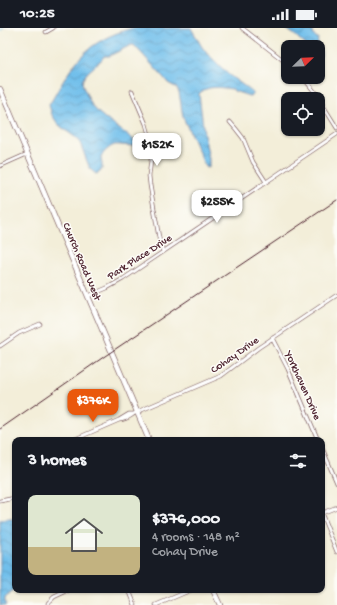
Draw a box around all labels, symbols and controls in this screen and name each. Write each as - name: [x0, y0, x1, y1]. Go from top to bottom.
- text: 10:25: [20, 5, 55, 23]
- north arrow: [281, 40, 325, 84]
- map controls: [281, 40, 325, 136]
- button: locate: [281, 92, 325, 136]
- pin: $152K: [129, 133, 185, 167]
- text: $152K: [141, 138, 173, 153]
- pin: $255K: [189, 190, 245, 224]
- text: $255K: [200, 195, 234, 210]
- street label: Church Road West: [59, 221, 104, 304]
- street label: Park Place Drive: [105, 232, 175, 283]
- street label: Cohay Drive: [209, 335, 262, 377]
- street label: Yorkhaven Drive: [281, 349, 323, 422]
- pin: $376K: [65, 389, 121, 423]
- text: $376K: [76, 394, 110, 409]
- icon: filters: [287, 450, 309, 472]
- text: 3 homes: [28, 451, 86, 471]
- text: $376,000: [152, 510, 220, 530]
- icon: home: [60, 511, 108, 559]
- text: 4 rooms · 148 m²: [152, 530, 240, 545]
- text: Cohay Drive: [152, 545, 218, 560]

